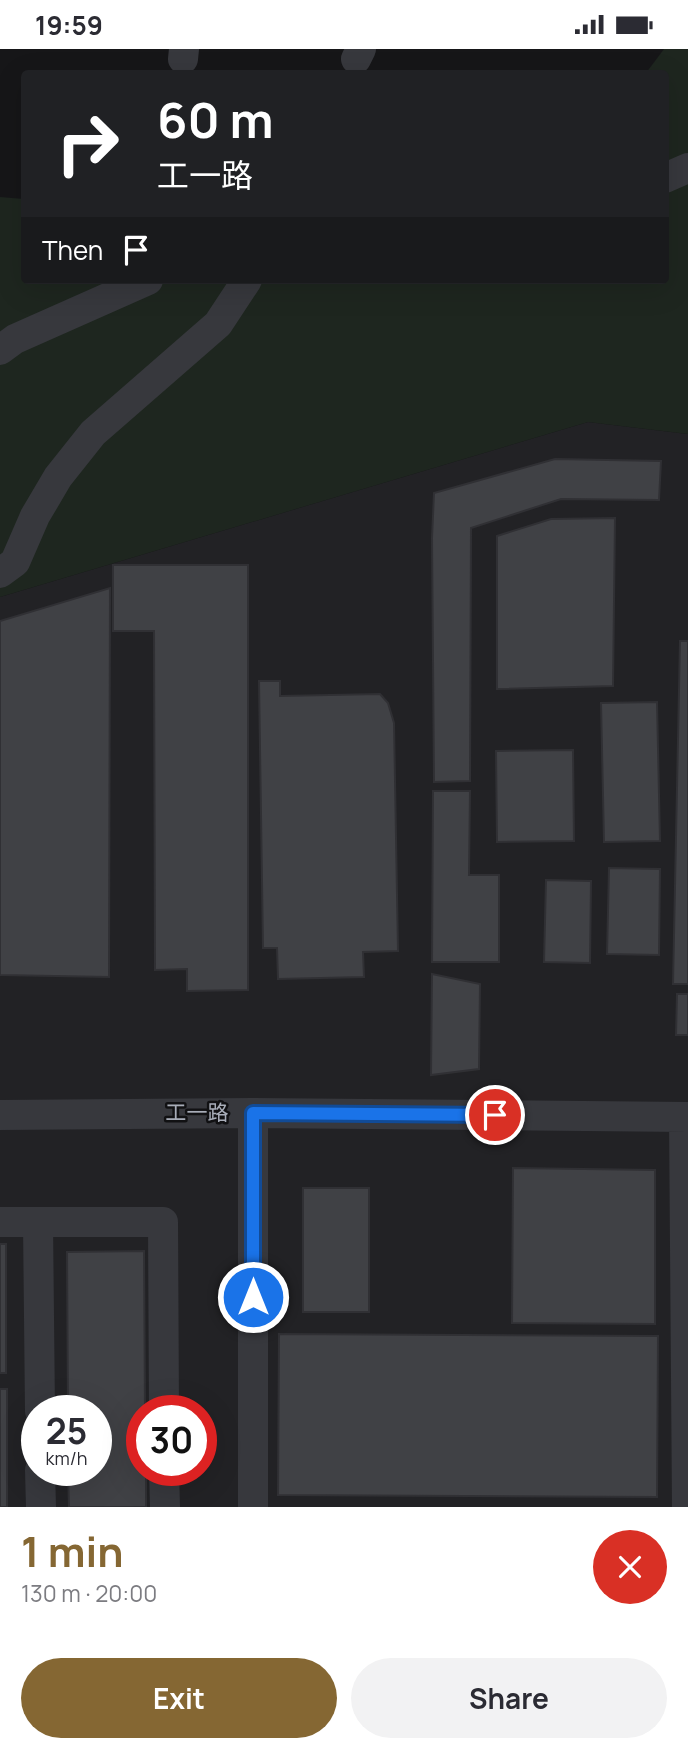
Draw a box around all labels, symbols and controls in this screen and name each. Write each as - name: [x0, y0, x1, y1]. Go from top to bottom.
- text: 19:59: [35, 7, 103, 43]
- text: 60 m: [157, 86, 274, 153]
- icon: right: [42, 98, 133, 189]
- text: 工一路: [157, 153, 253, 197]
- icon: arrive: [117, 231, 155, 269]
- text: Then: [42, 232, 103, 268]
- pin: [465, 1085, 525, 1145]
- icon: arrive: [476, 1096, 514, 1134]
- street label: 工一路: [166, 1098, 229, 1126]
- position arrow: [216, 1260, 290, 1334]
- speed limit sign: 30: [126, 1395, 217, 1486]
- text: 25: [46, 1407, 87, 1455]
- text: km/h: [46, 1446, 87, 1470]
- text: 1 min: [21, 1522, 124, 1580]
- button: close: [593, 1530, 667, 1604]
- text: 130 m · 20:00: [21, 1577, 157, 1609]
- button: Exit: [21, 1658, 337, 1738]
- button: Share: [351, 1658, 667, 1738]

